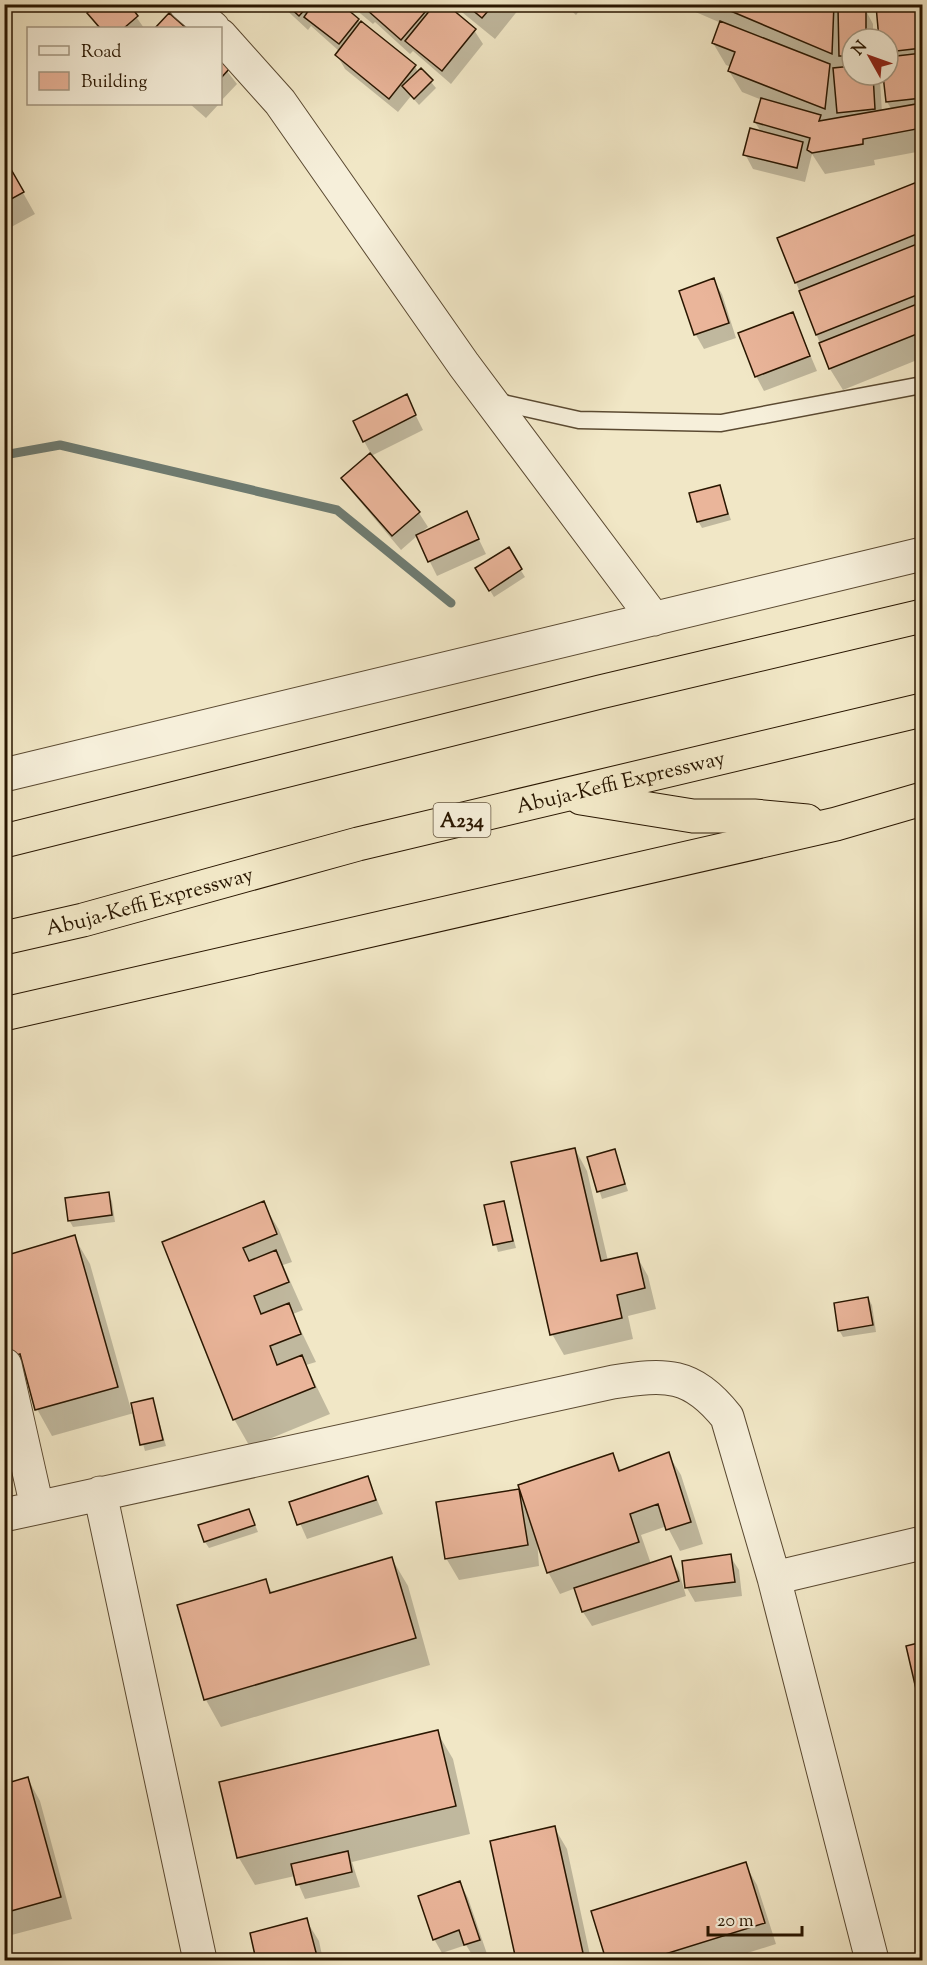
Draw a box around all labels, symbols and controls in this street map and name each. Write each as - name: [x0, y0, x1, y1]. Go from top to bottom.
- legend: [27, 27, 222, 105]
- north arrow: [840, 27, 900, 87]
- text: N: [848, 37, 873, 61]
- text: Road: [81, 40, 121, 66]
- text: Building: [81, 70, 147, 96]
- street label: Abuja-Keffi Expressway: [513, 744, 729, 823]
- road number: A234: [434, 803, 490, 837]
- street label: Abuja-Keffi Expressway: [43, 860, 258, 945]
- scale bar: [708, 1899, 802, 1937]
- text: 20 m: [717, 1909, 754, 1935]

